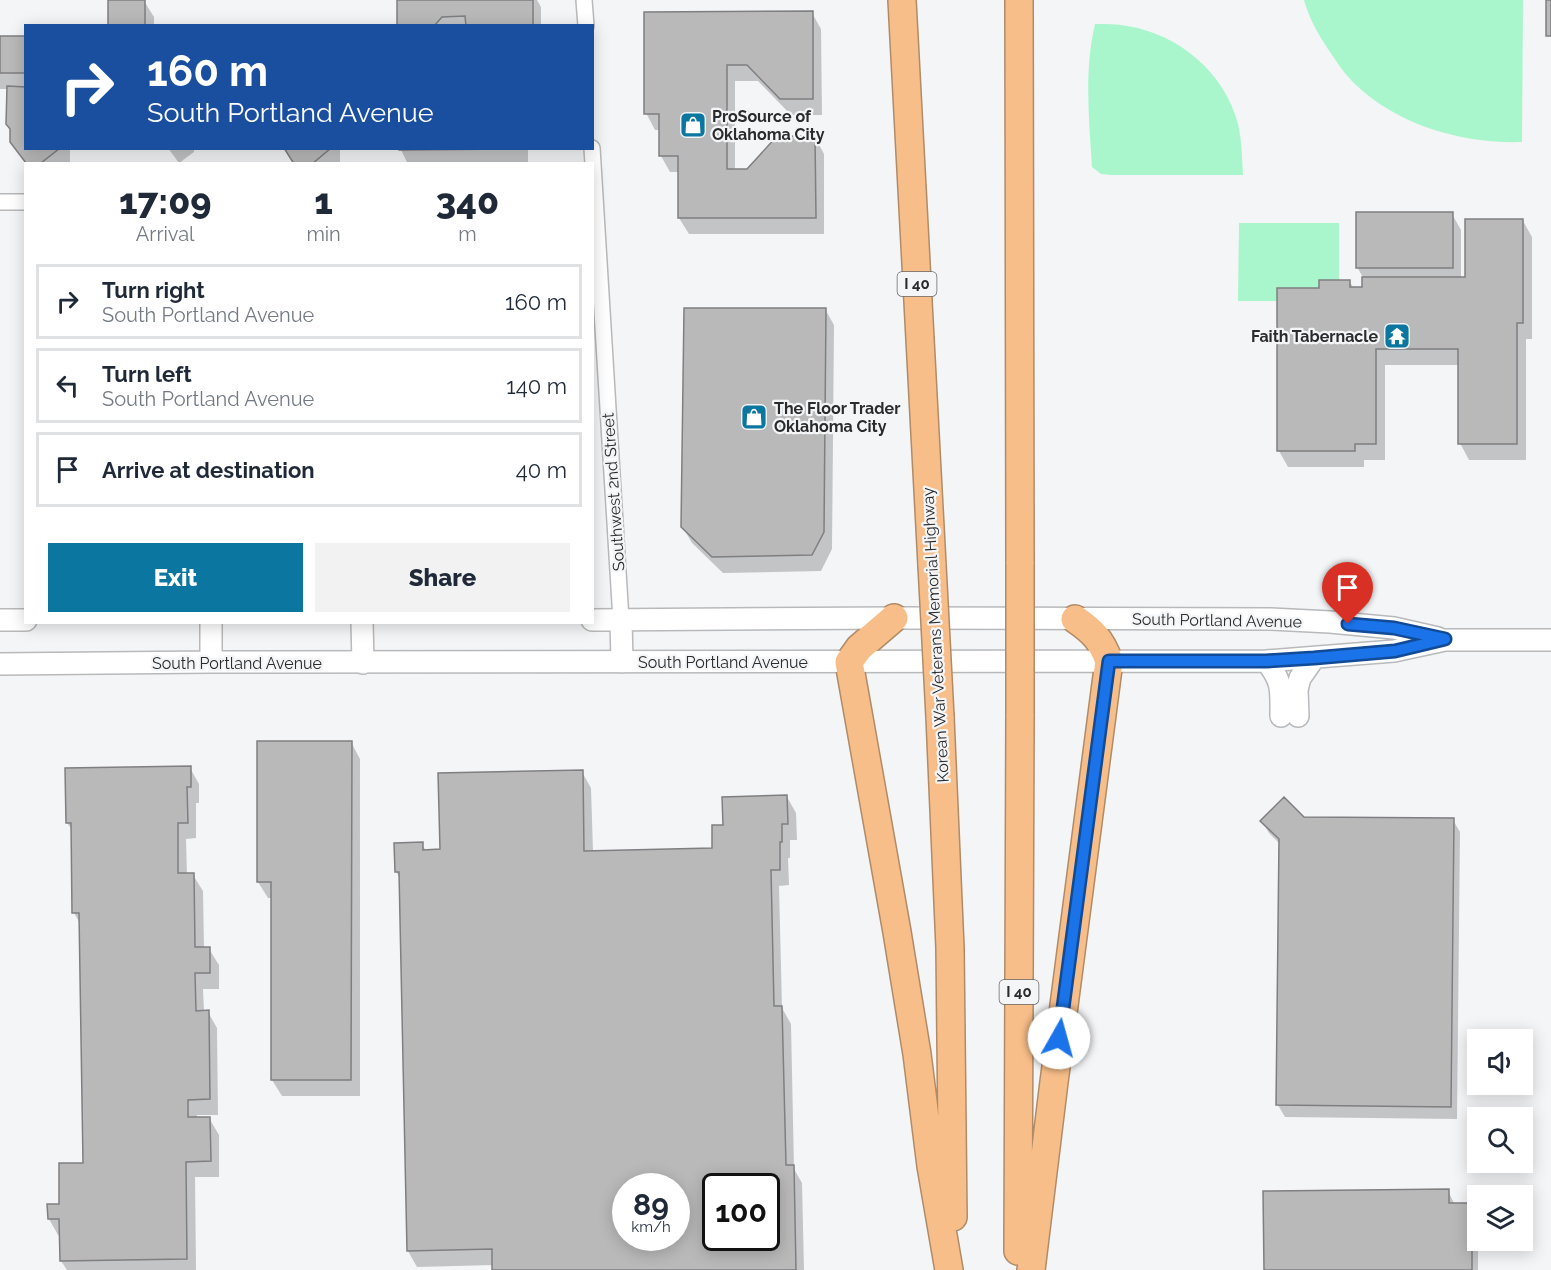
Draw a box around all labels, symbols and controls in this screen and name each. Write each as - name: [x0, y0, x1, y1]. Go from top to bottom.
- text: 160 m: [147, 47, 268, 96]
- icon: right: [48, 48, 126, 126]
- text: South Portland Avenue: [147, 97, 434, 128]
- place label: ProSource of Oklahoma City: [712, 107, 825, 144]
- shop icon: ProSource of Oklahoma City: [678, 110, 708, 140]
- text: 17:09: [119, 180, 211, 222]
- text: 1: [314, 180, 333, 222]
- text: 340: [436, 180, 499, 222]
- text: Arrival: [136, 222, 195, 246]
- text: min: [306, 222, 341, 246]
- text: m: [458, 222, 477, 246]
- road number: I 40: [898, 272, 936, 296]
- text: Turn right: [102, 277, 205, 303]
- icon: right: [51, 285, 84, 318]
- text: 160 m: [505, 289, 567, 315]
- text: South Portland Avenue: [102, 303, 314, 327]
- temple icon: Faith Tabernacle: [1382, 321, 1412, 351]
- place label: Faith Tabernacle: [1251, 327, 1378, 346]
- text: Turn left: [102, 361, 192, 387]
- icon: left: [51, 369, 84, 402]
- text: 140 m: [506, 373, 567, 399]
- text: South Portland Avenue: [102, 387, 314, 411]
- place label: The Floor Trader Oklahoma City: [774, 399, 900, 436]
- shop icon: The Floor Trader Oklahoma City: [739, 402, 769, 432]
- street label: Southwest 2nd Street: [598, 412, 629, 572]
- icon: arrive: [51, 453, 84, 486]
- text: Arrive at destination: [102, 457, 315, 483]
- text: 40 m: [516, 457, 567, 483]
- street label: Korean War Veterans Memorial Highway: [918, 486, 953, 783]
- button: Exit: [48, 543, 303, 612]
- button: Share: [315, 543, 570, 612]
- pin: [1322, 562, 1373, 624]
- icon: arrive: [1331, 571, 1364, 604]
- street label: South Portland Avenue: [1132, 610, 1302, 631]
- street label: South Portland Avenue: [638, 653, 808, 672]
- street label: South Portland Avenue: [152, 654, 322, 673]
- road number: I 40: [1000, 980, 1038, 1004]
- position arrow: [1027, 1006, 1091, 1070]
- map controls: [1467, 1029, 1533, 1251]
- button: sound: [1467, 1029, 1533, 1095]
- button: search: [1467, 1107, 1533, 1173]
- speed limit sign: 100: [702, 1173, 780, 1251]
- button: layers: [1467, 1185, 1533, 1251]
- text: 89: [633, 1187, 669, 1222]
- text: km/h: [631, 1218, 671, 1236]

